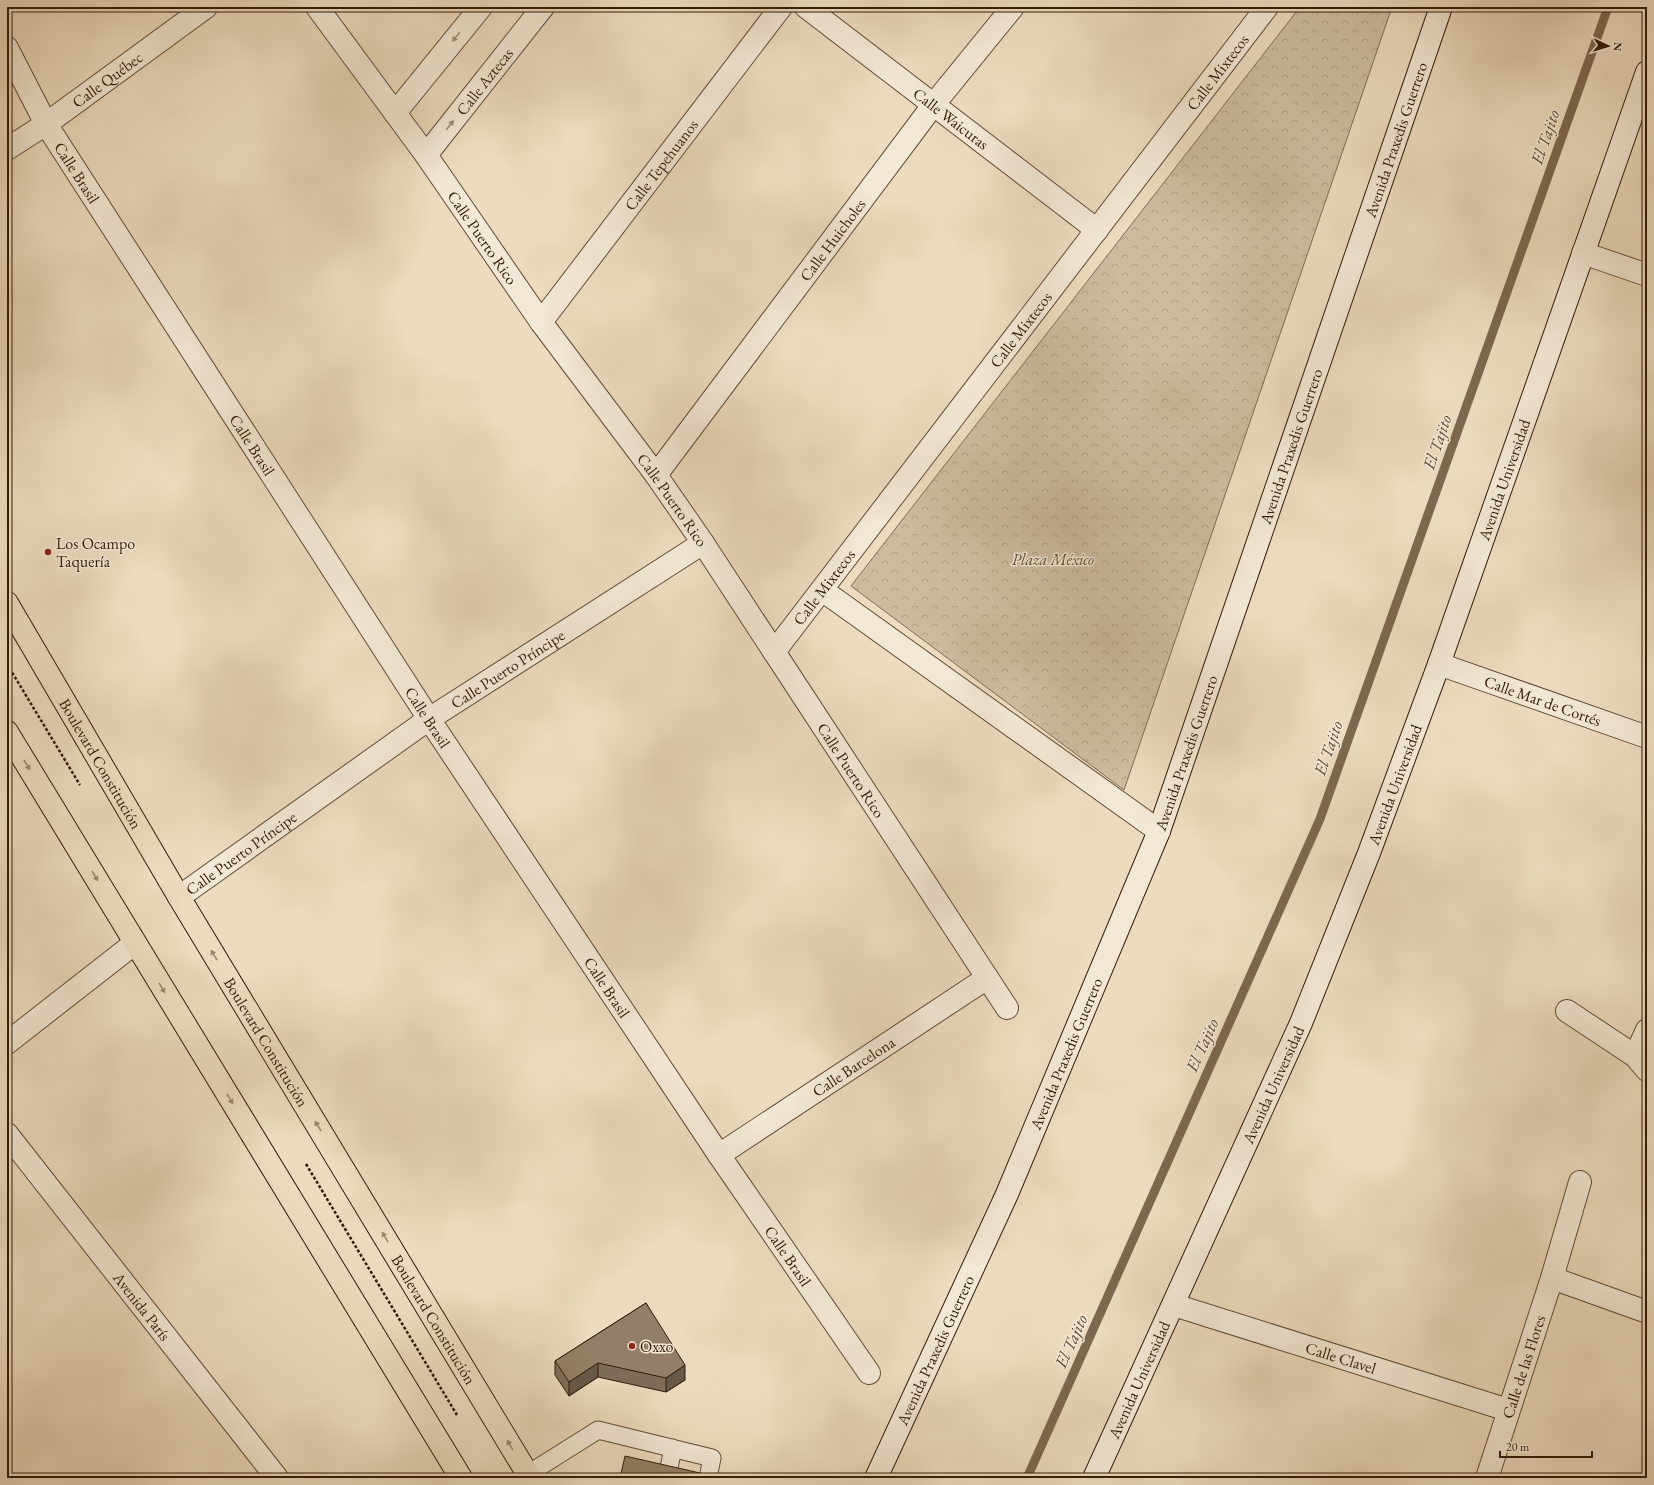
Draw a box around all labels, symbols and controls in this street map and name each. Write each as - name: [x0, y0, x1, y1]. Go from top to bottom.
- north arrow: [1588, 26, 1628, 66]
- street label: Calle Mixtecos: [1182, 30, 1254, 115]
- one-way arrow: [452, 32, 461, 43]
- text: N: [1611, 42, 1625, 52]
- street label: Calle Aztecas: [451, 43, 518, 120]
- street label: Calle Québec: [68, 47, 147, 113]
- street label: Avenida Praxedis Guerrero: [1359, 59, 1432, 221]
- street label: Calle Waicuras: [909, 83, 993, 154]
- water label: El Tajito: [1525, 106, 1565, 168]
- street label: Calle Tepehuanos: [620, 115, 703, 215]
- one-way arrow: [446, 119, 454, 130]
- street label: Calle Brasil: [49, 138, 104, 208]
- street label: Calle Puerto Rico: [443, 187, 522, 289]
- street label: Calle Huicholes: [795, 195, 870, 286]
- street label: Calle Mixtecos: [985, 287, 1057, 372]
- street label: Avenida Praxedis Guerrero: [1255, 366, 1328, 528]
- street label: Calle Brasil: [225, 410, 280, 480]
- water label: El Tajito: [1417, 411, 1457, 473]
- street label: Avenida Universidad: [1473, 416, 1536, 544]
- street label: Calle Puerto Rico: [632, 449, 712, 551]
- place label: Los Ocampo Taquería: [56, 533, 135, 572]
- street label: Calle Mixtecos: [788, 545, 860, 630]
- marker: Los Ocampo Taquería: [43, 547, 53, 557]
- park label: Plaza México: [1012, 549, 1094, 570]
- street label: Calle Puerto Príncipe: [447, 625, 569, 713]
- street label: Calle Mar de Cortés: [1481, 671, 1604, 731]
- street label: Avenida Praxedis Guerrero: [1150, 672, 1223, 834]
- street label: Calle Brasil: [400, 683, 455, 752]
- street label: Boulevard Constitución: [54, 695, 147, 833]
- water label: El Tajito: [1308, 717, 1348, 779]
- street label: Calle Puerto Rico: [812, 719, 890, 822]
- street label: Avenida Universidad: [1363, 721, 1427, 849]
- one-way arrow: [24, 759, 31, 771]
- street label: Calle Puerto Príncipe: [182, 807, 301, 900]
- one-way arrow: [91, 870, 98, 882]
- one-way arrow: [211, 949, 218, 961]
- street label: Calle Brasil: [579, 953, 635, 1022]
- street label: Boulevard Constitución: [219, 974, 314, 1111]
- street label: Avenida Praxedis Guerrero: [1025, 974, 1107, 1134]
- one-way arrow: [158, 983, 166, 993]
- water label: El Tajito: [1180, 1014, 1224, 1076]
- street label: Avenida Universidad: [1237, 1022, 1310, 1148]
- street label: Calle Barcelona: [808, 1031, 900, 1102]
- one-way arrow: [226, 1093, 233, 1105]
- one-way arrow: [314, 1120, 321, 1132]
- street label: Calle Brasil: [760, 1222, 816, 1291]
- one-way arrow: [381, 1231, 388, 1243]
- street label: Boulevard Constitución: [386, 1251, 481, 1389]
- street label: Avenida París: [108, 1267, 175, 1345]
- street label: Avenida Praxedis Guerrero: [891, 1272, 979, 1430]
- water label: El Tajito: [1049, 1310, 1093, 1372]
- street label: Calle de las Flores: [1497, 1312, 1550, 1421]
- street label: Avenida Universidad: [1103, 1317, 1175, 1443]
- place label: Oxxo: [640, 1336, 674, 1357]
- street label: Calle Clavel: [1303, 1337, 1379, 1379]
- marker: Oxxo: [627, 1341, 637, 1351]
- scale bar: [1500, 1433, 1592, 1459]
- text: 20 m: [1506, 1439, 1530, 1455]
- one-way arrow: [506, 1440, 514, 1450]

